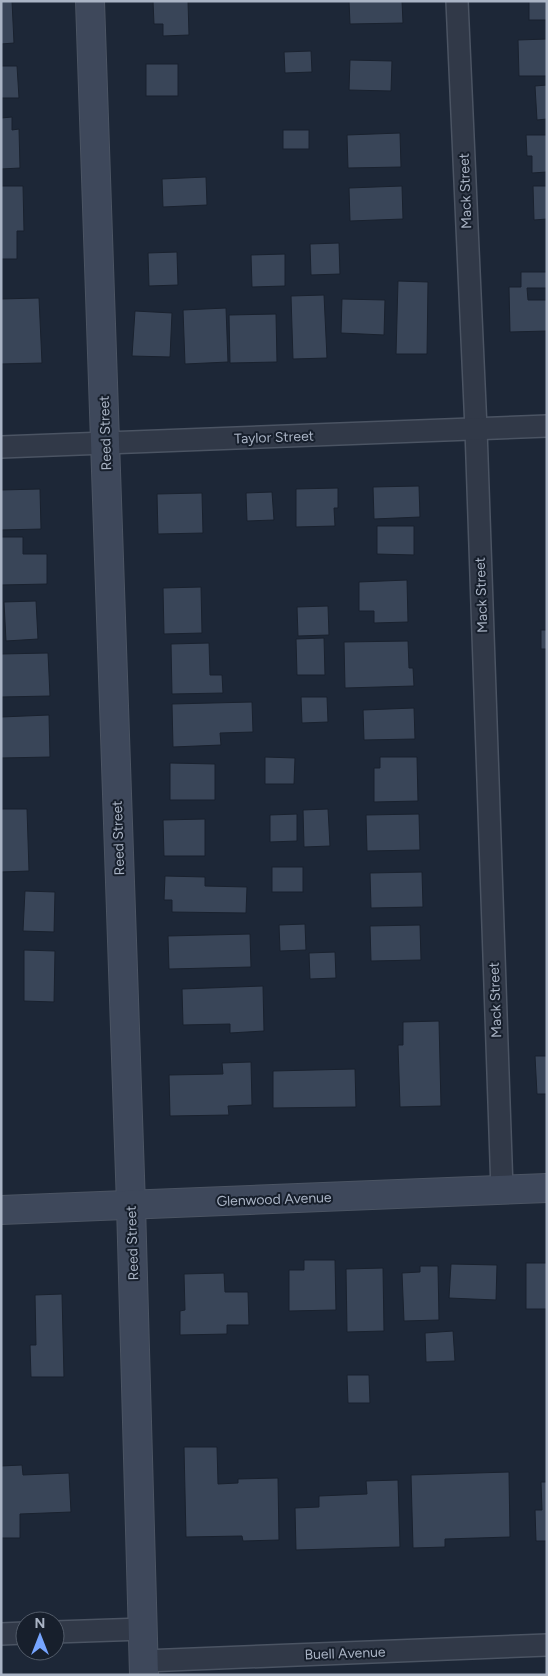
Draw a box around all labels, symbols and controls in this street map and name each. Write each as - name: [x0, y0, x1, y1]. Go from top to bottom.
- street label: Mack Street: [456, 153, 475, 229]
- street label: Reed Street: [96, 395, 115, 471]
- street label: Taylor Street: [234, 428, 314, 447]
- street label: Mack Street: [472, 557, 491, 633]
- street label: Reed Street: [109, 800, 128, 876]
- street label: Mack Street: [486, 962, 505, 1038]
- street label: Glenwood Avenue: [216, 1189, 332, 1210]
- street label: Reed Street: [123, 1205, 142, 1281]
- north arrow: [15, 1611, 65, 1661]
- text: N: [35, 1615, 45, 1632]
- street label: Buell Avenue: [304, 1644, 386, 1663]

